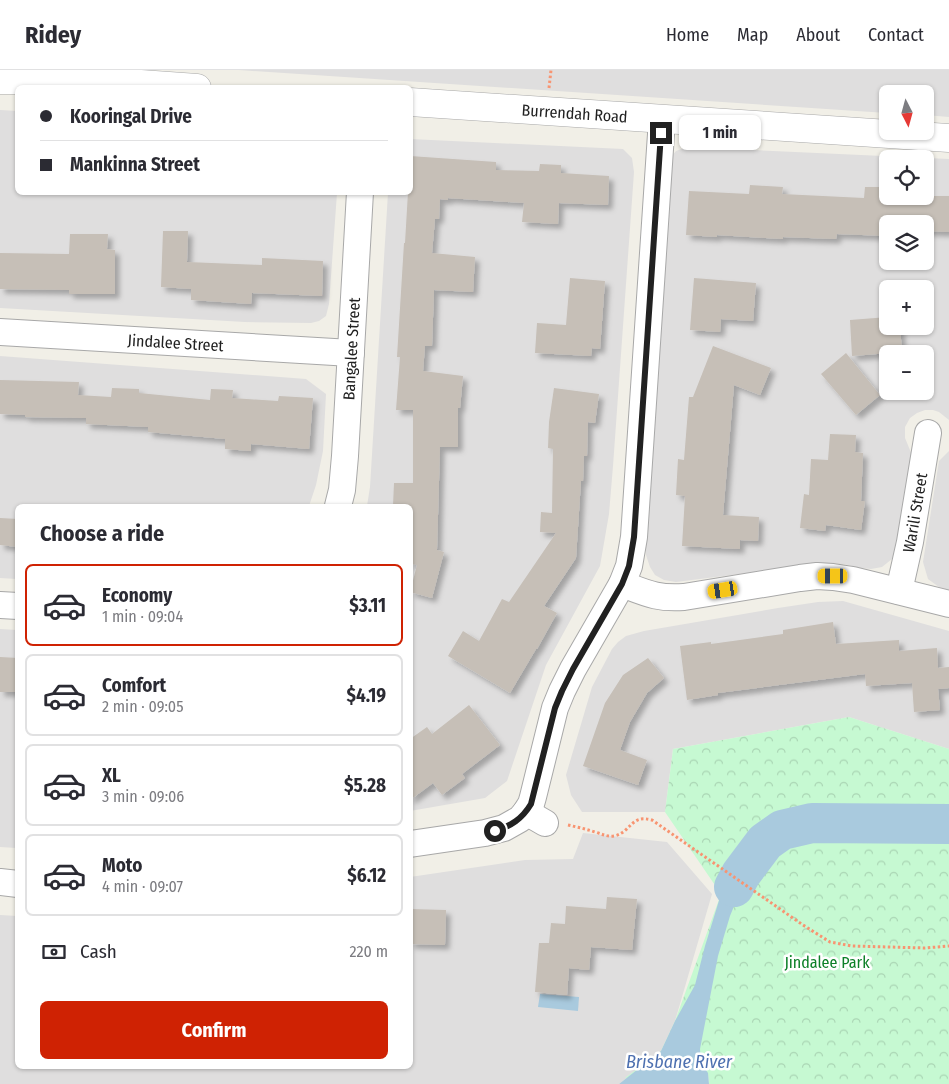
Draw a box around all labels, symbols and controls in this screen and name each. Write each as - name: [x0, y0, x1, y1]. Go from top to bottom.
- text: Ridey: [25, 21, 81, 49]
- text: Home: [666, 24, 709, 46]
- text: Map: [737, 24, 768, 46]
- text: About: [796, 24, 840, 46]
- text: Contact: [868, 24, 924, 46]
- north arrow: [879, 85, 934, 140]
- map controls: [879, 85, 934, 400]
- street label: Burrendah Road: [521, 100, 628, 127]
- text: Kooringal Drive: [70, 105, 192, 128]
- callout: 1 min: [678, 116, 761, 150]
- route end: [650, 122, 672, 144]
- text: 1 min: [703, 123, 737, 142]
- button: locate: [879, 150, 934, 205]
- text: Mankinna Street: [70, 153, 200, 176]
- button: layers: [879, 215, 934, 270]
- button: +: [879, 280, 934, 335]
- street label: Bangalee Street: [339, 296, 364, 401]
- street label: Jindalee Street: [127, 331, 225, 355]
- button: −: [879, 345, 934, 400]
- street label: Warili Street: [899, 471, 931, 554]
- text: Choose a ride: [40, 520, 164, 547]
- car: [818, 569, 848, 584]
- car: [707, 580, 738, 600]
- icon: car: [42, 583, 87, 628]
- text: Economy: [102, 584, 172, 607]
- text: $3.11: [349, 594, 386, 617]
- text: 1 min · 09:04: [102, 607, 183, 626]
- icon: car: [42, 673, 87, 718]
- text: Comfort: [102, 674, 166, 697]
- text: $4.19: [346, 684, 386, 707]
- text: 2 min · 09:05: [102, 697, 184, 716]
- icon: car: [42, 763, 87, 808]
- text: XL: [102, 764, 121, 787]
- text: $5.28: [344, 774, 386, 797]
- text: 3 min · 09:06: [102, 787, 184, 806]
- route start: [484, 820, 506, 842]
- icon: car: [42, 853, 87, 898]
- text: Moto: [102, 854, 142, 877]
- text: $6.12: [347, 864, 386, 887]
- text: 4 min · 09:07: [102, 877, 183, 896]
- icon: cash: [40, 938, 68, 966]
- text: Cash: [80, 940, 117, 963]
- text: 220 m: [349, 942, 388, 961]
- park label: Jindalee Park: [784, 953, 870, 972]
- button: Confirm: [40, 1001, 388, 1059]
- water label: Brisbane River: [626, 1051, 733, 1073]

